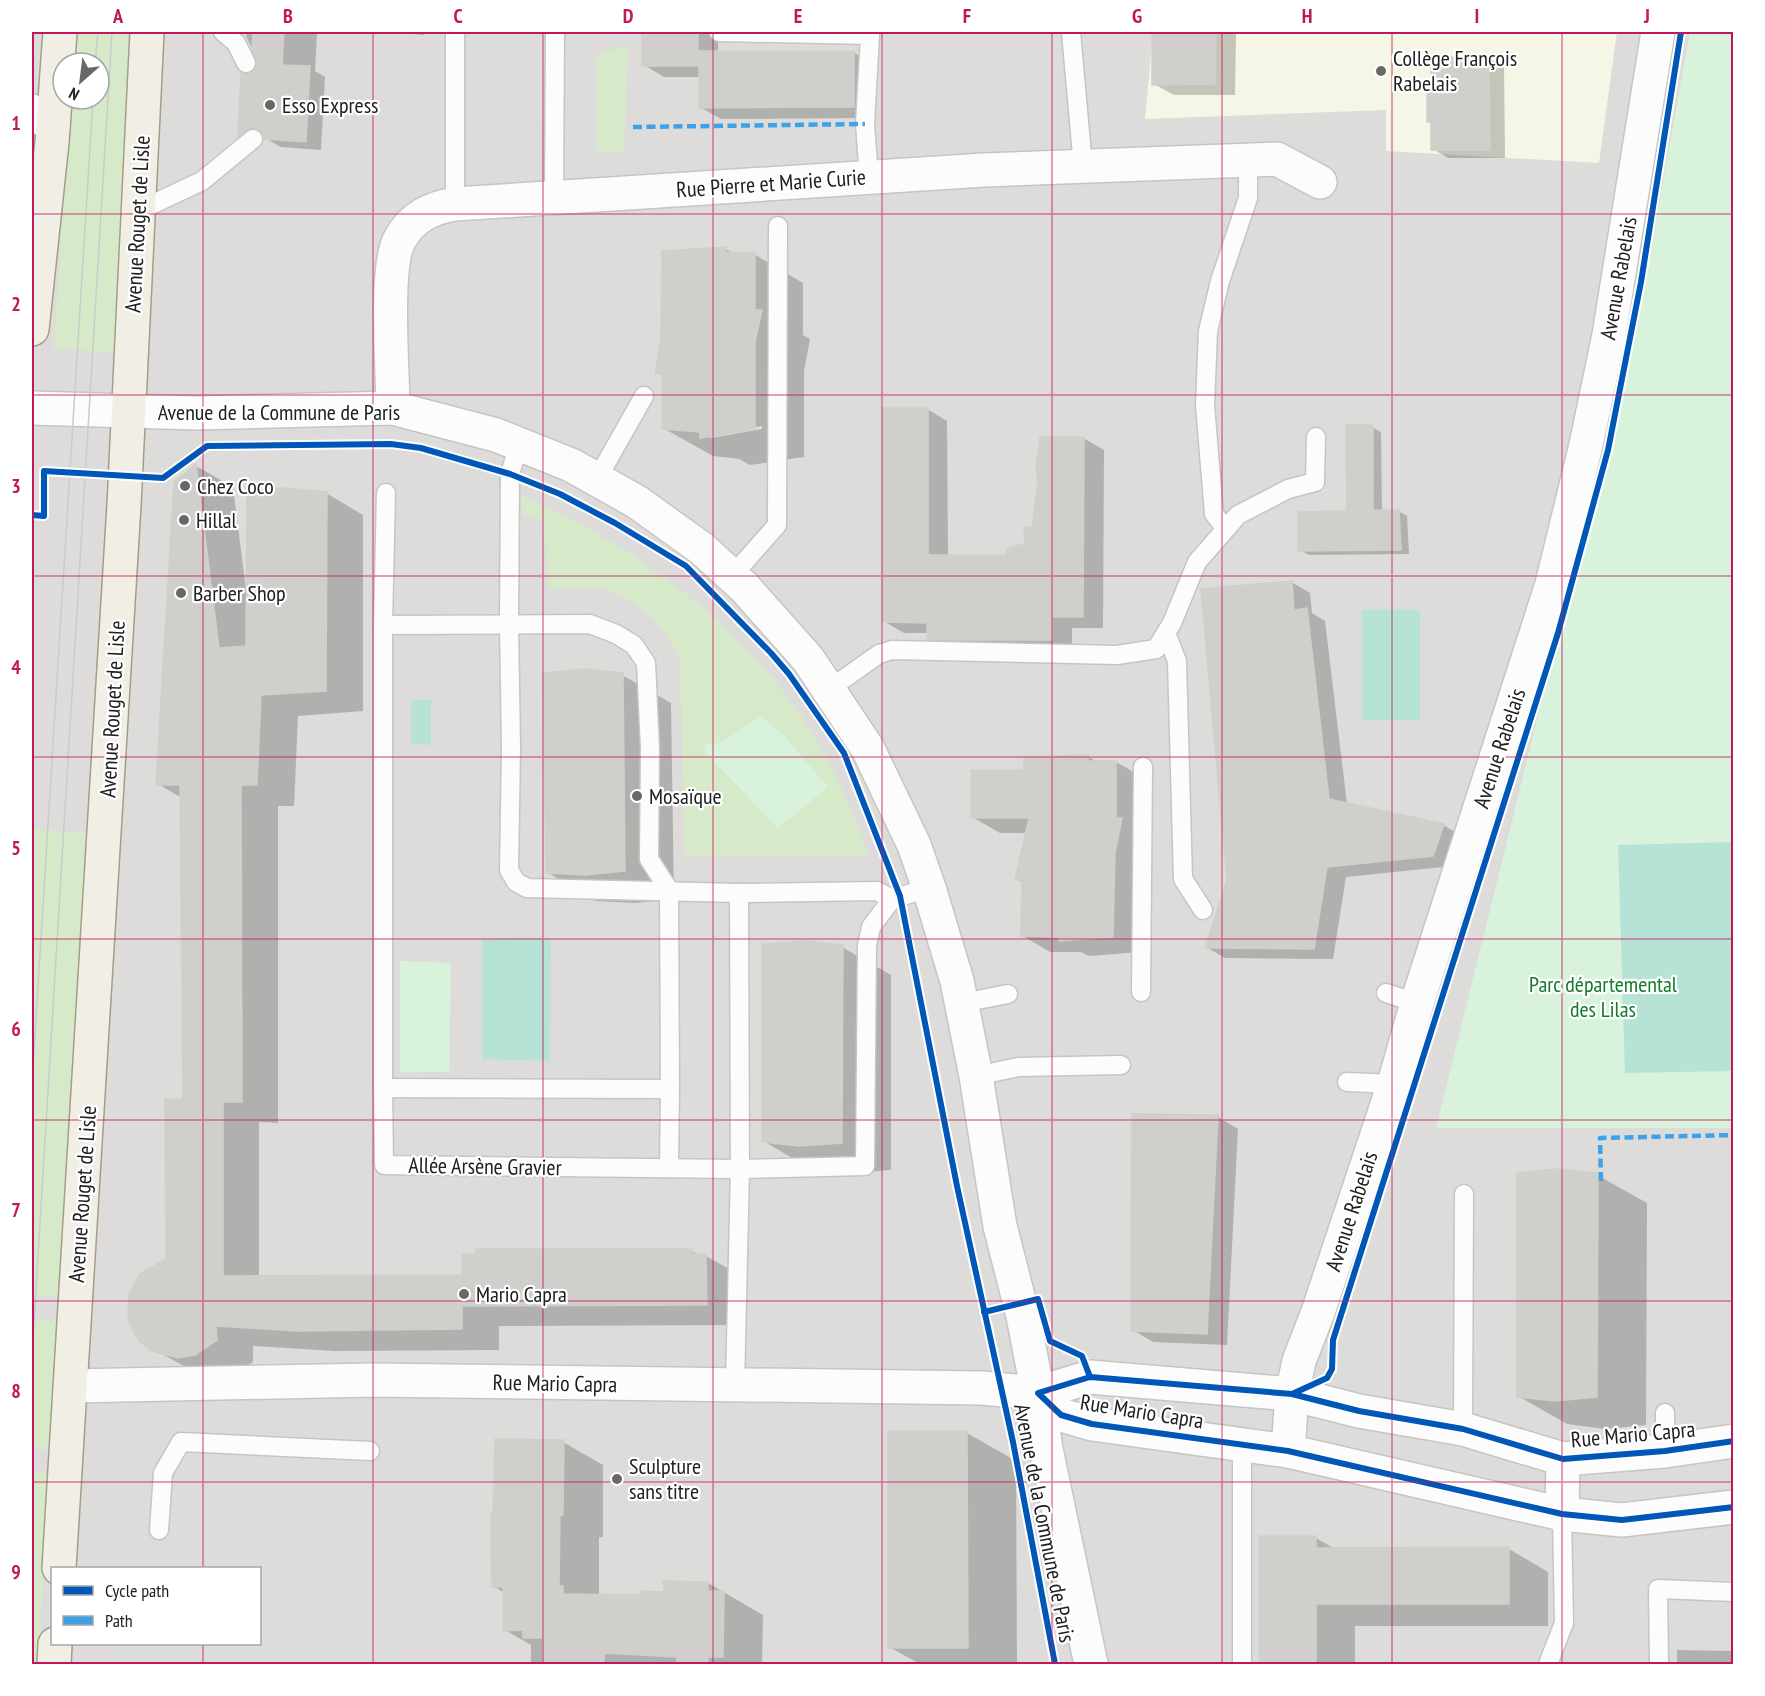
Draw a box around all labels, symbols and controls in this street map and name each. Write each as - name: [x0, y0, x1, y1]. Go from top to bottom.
- text: A: [112, 3, 124, 29]
- text: B: [283, 3, 293, 29]
- text: C: [453, 3, 463, 29]
- text: D: [623, 3, 634, 29]
- text: E: [794, 3, 802, 29]
- text: F: [963, 3, 971, 29]
- text: G: [1132, 3, 1142, 29]
- text: H: [1302, 3, 1312, 29]
- text: I: [1475, 3, 1479, 29]
- text: J: [1643, 3, 1650, 29]
- place label: Collège François Rabelais: [1393, 44, 1517, 97]
- north arrow: [51, 51, 111, 111]
- marker: Collège François Rabelais: [1374, 64, 1388, 78]
- text: N: [65, 83, 82, 105]
- place label: Esso Express: [282, 91, 379, 119]
- marker: Esso Express: [263, 98, 277, 112]
- text: 1: [11, 110, 21, 136]
- street label: Avenue Rouget de Lisle: [118, 135, 156, 313]
- street label: Rue Pierre et Marie Curie: [675, 162, 867, 204]
- street label: Avenue Rabelais: [1593, 214, 1643, 342]
- text: 2: [11, 291, 21, 317]
- street label: Avenue de la Commune de Paris: [158, 398, 400, 426]
- place label: Chez Coco: [197, 472, 274, 500]
- text: 3: [11, 473, 21, 499]
- marker: Chez Coco: [178, 479, 192, 493]
- place label: Hillal: [196, 506, 238, 534]
- marker: Hillal: [177, 513, 191, 527]
- place label: Barber Shop: [193, 579, 286, 607]
- marker: Barber Shop: [174, 586, 188, 600]
- street label: Avenue Rouget de Lisle: [93, 620, 131, 798]
- text: 4: [11, 654, 21, 680]
- street label: Avenue Rabelais: [1466, 685, 1532, 811]
- place label: Mosaïque: [649, 782, 722, 810]
- marker: Mosaïque: [630, 789, 644, 803]
- text: 5: [11, 835, 21, 861]
- park label: Parc départemental des Lilas: [1529, 970, 1678, 1023]
- text: 6: [11, 1016, 21, 1042]
- street label: Avenue Rouget de Lisle: [62, 1105, 102, 1283]
- street label: Avenue Rabelais: [1318, 1148, 1384, 1274]
- street label: Allée Arsène Gravier: [408, 1151, 562, 1181]
- text: 7: [11, 1197, 21, 1223]
- place label: Mario Capra: [476, 1280, 567, 1308]
- marker: Mario Capra: [457, 1287, 471, 1301]
- street label: Rue Mario Capra: [492, 1368, 618, 1398]
- text: 8: [11, 1378, 21, 1404]
- street label: Rue Mario Capra: [1078, 1387, 1206, 1435]
- street label: Avenue de la Commune de Paris: [1008, 1401, 1082, 1645]
- street label: Rue Mario Capra: [1570, 1415, 1696, 1453]
- place label: Sculpture sans titre: [629, 1452, 701, 1505]
- marker: Sculpture sans titre: [610, 1472, 624, 1486]
- text: 9: [11, 1559, 21, 1585]
- legend: [51, 1567, 261, 1645]
- text: Cycle path: [105, 1579, 169, 1602]
- text: Path: [105, 1609, 133, 1632]

